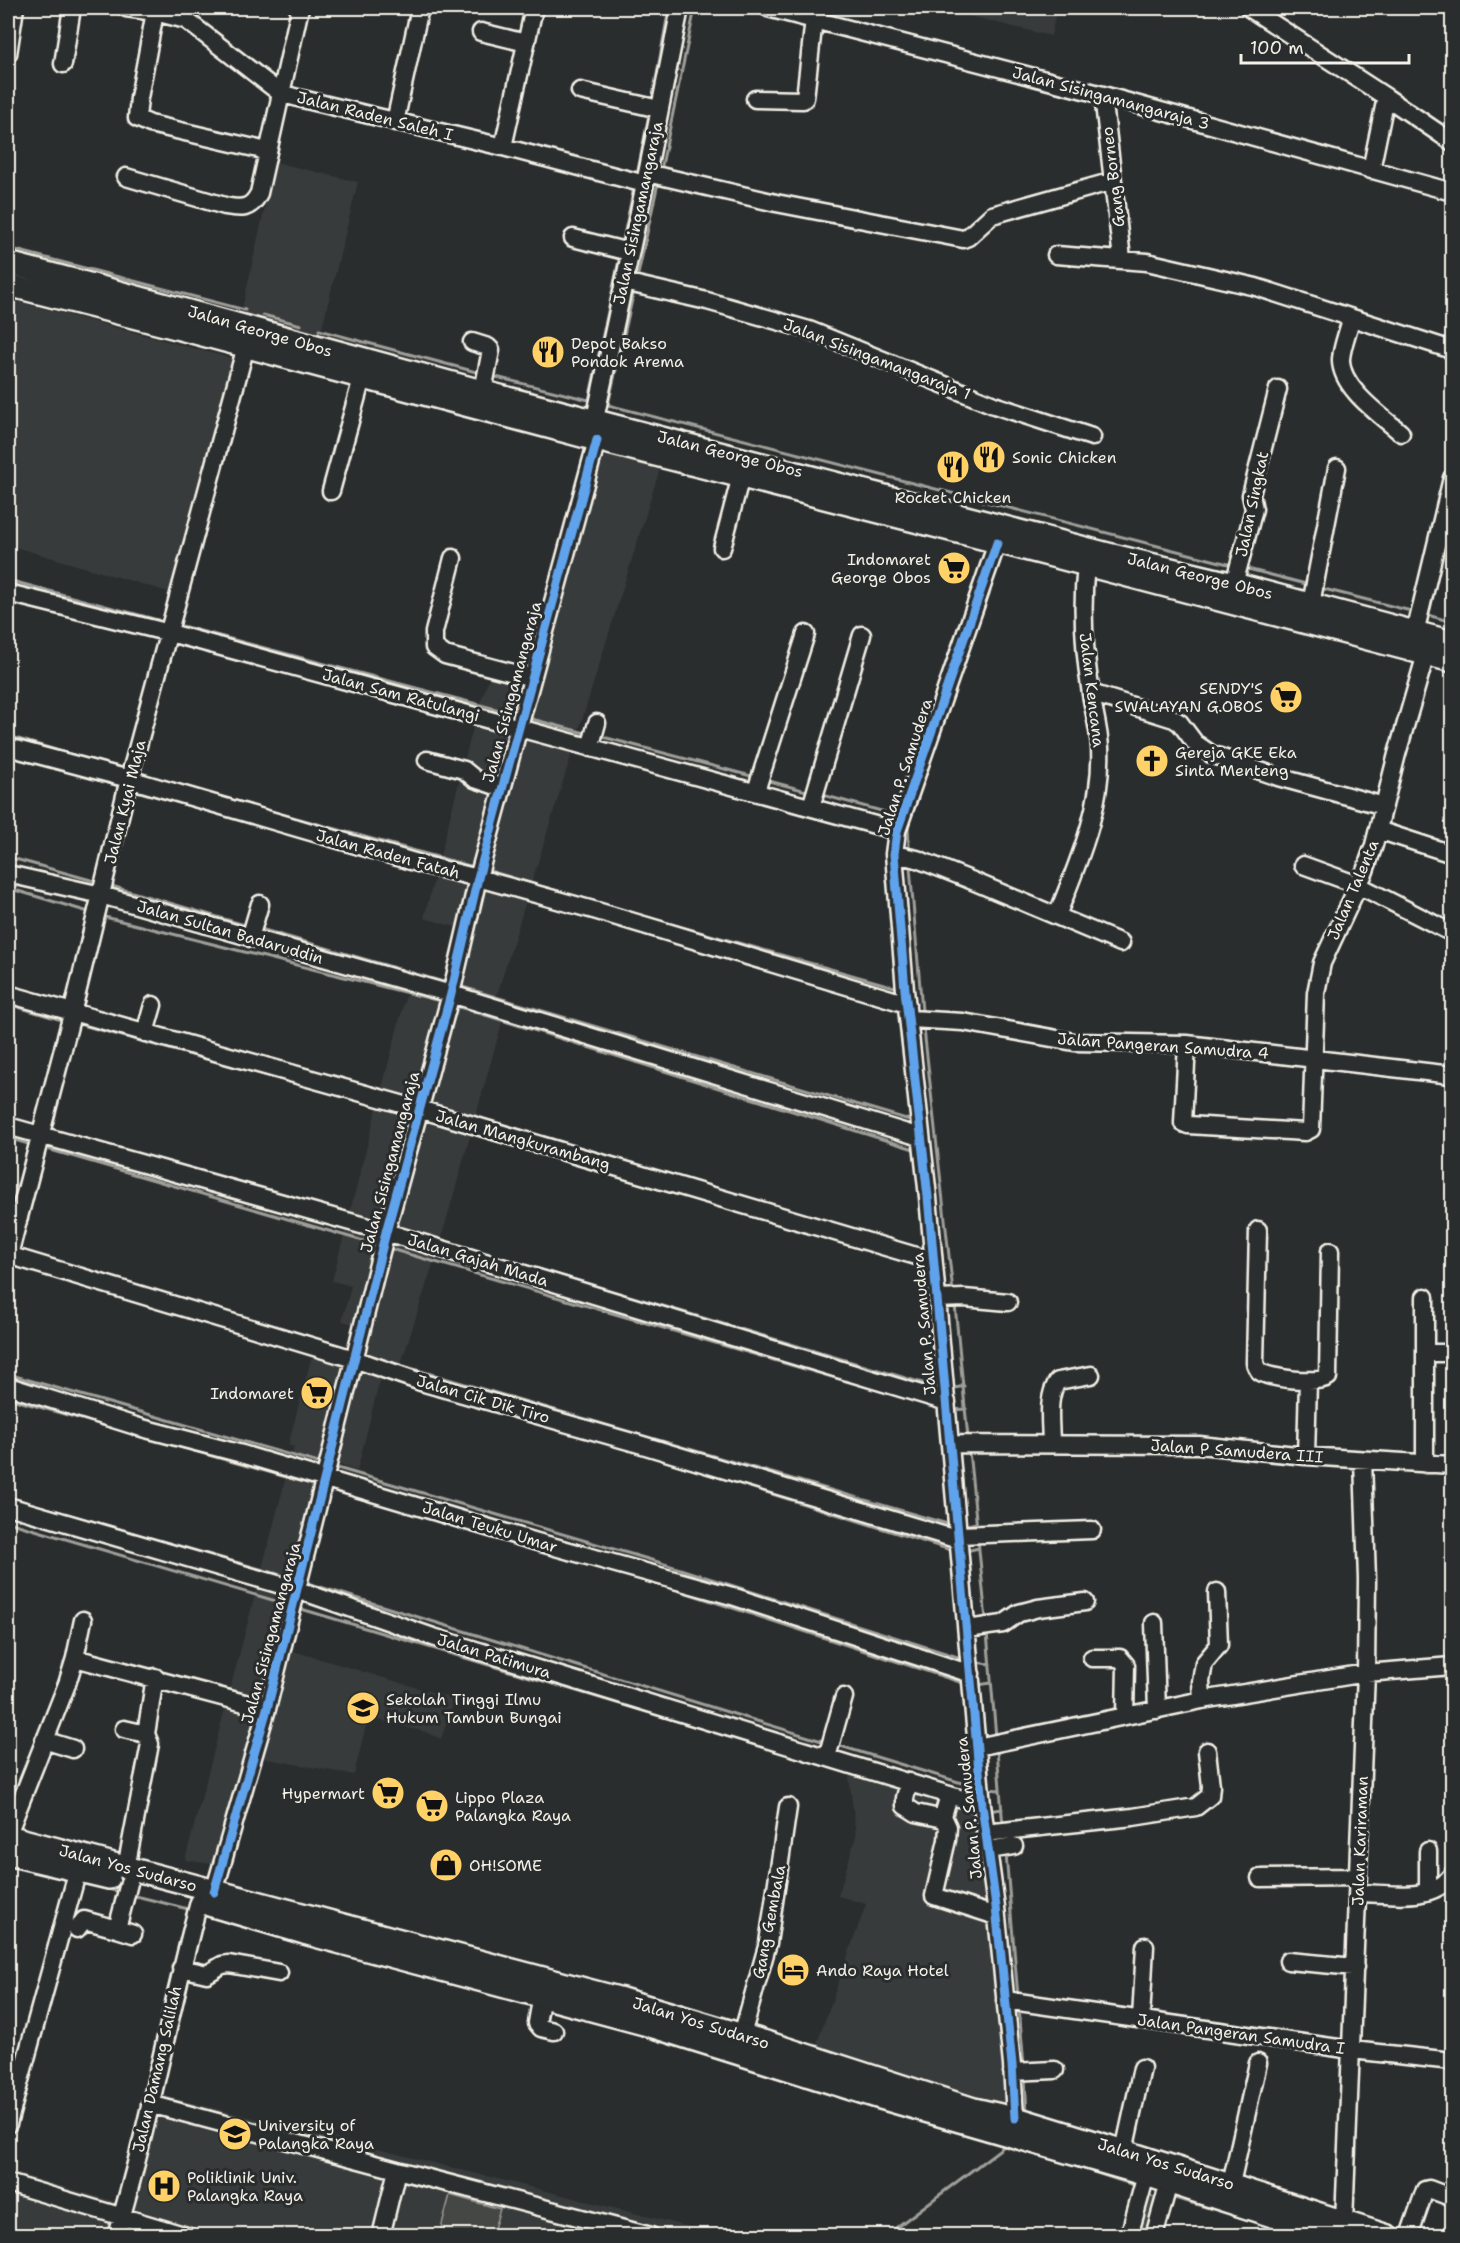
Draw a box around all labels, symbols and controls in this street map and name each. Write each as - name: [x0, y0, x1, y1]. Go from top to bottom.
- scale bar: [1241, 27, 1409, 65]
- text: 100 m: [1250, 36, 1304, 60]
- street label: Jalan Sisingamangaraja 3: [1010, 62, 1212, 134]
- street label: Jalan Raden Saleh I: [295, 86, 456, 146]
- street label: Jalan Sisingamangaraja: [608, 119, 668, 307]
- street label: Gang Borneo: [1096, 126, 1130, 228]
- street label: Jalan George Obos: [185, 300, 335, 362]
- street label: Jalan Sisingamangaraja 1: [780, 314, 974, 404]
- place label: Depot Bakso Pondok Arema: [571, 333, 684, 372]
- restaurant icon: Depot Bakso Pondok Arema: [530, 334, 566, 370]
- street label: Jalan George Obos: [655, 426, 805, 482]
- restaurant icon: Sonic Chicken: [971, 439, 1007, 475]
- place label: Sonic Chicken: [1012, 447, 1117, 468]
- restaurant icon: Rocket Chicken: [935, 449, 971, 485]
- street label: Jalan Singkat: [1231, 449, 1273, 559]
- place label: Rocket Chicken: [895, 487, 1012, 508]
- street label: Jalan George Obos: [1125, 548, 1275, 604]
- place label: Indomaret George Obos: [831, 549, 931, 588]
- supermarket icon: Indomaret George Obos: [936, 550, 972, 586]
- street label: Jalan Sisingamangaraja: [478, 599, 546, 785]
- street label: Jalan Kencana: [1075, 632, 1109, 748]
- street label: Jalan Sam Ratulangi: [320, 664, 482, 726]
- place label: SENDY'S SWALAYAN G.OBOS: [1115, 678, 1263, 717]
- supermarket icon: SENDY'S SWALAYAN G.OBOS: [1268, 679, 1304, 715]
- street label: Jalan P. Samudera: [873, 696, 937, 838]
- street label: Jalan Kyai Maja: [99, 738, 151, 866]
- place label: Gereja GKE Eka Sinta Menteng: [1175, 742, 1297, 781]
- church icon: Gereja GKE Eka Sinta Menteng: [1134, 743, 1170, 779]
- street label: Jalan Raden Fatah: [314, 825, 462, 883]
- street label: Jalan Talenta: [1322, 837, 1384, 943]
- street label: Jalan Sultan Badaruddin: [134, 895, 326, 969]
- street label: Jalan Pangeran Samudra 4: [1056, 1028, 1270, 1064]
- street label: Jalan Sisingamangaraja: [356, 1069, 424, 1255]
- street label: Jalan Mangkurambang: [433, 1105, 613, 1175]
- street label: Jalan Gajah Mada: [405, 1229, 551, 1291]
- street label: Jalan P. Samudera: [907, 1252, 941, 1396]
- street label: Jalan Cik Dik Tiro: [414, 1370, 552, 1428]
- supermarket icon: Indomaret: [299, 1375, 335, 1411]
- place label: Indomaret: [210, 1383, 294, 1404]
- street label: Jalan P Samudera III: [1150, 1434, 1324, 1468]
- street label: Jalan Teuku Umar: [420, 1496, 560, 1558]
- street label: Jalan Sisingamangaraja: [237, 1540, 305, 1726]
- street label: Jalan Patimura: [435, 1629, 553, 1683]
- place label: Sekolah Tinggi Ilmu Hukum Tambun Bungai: [386, 1689, 562, 1728]
- school or university icon: Sekolah Tinggi Ilmu Hukum Tambun Bungai: [345, 1690, 381, 1726]
- street label: Jalan P. Samudera: [951, 1736, 987, 1880]
- supermarket icon: Hypermart: [370, 1775, 406, 1811]
- street label: Jalan Kariraman: [1347, 1775, 1373, 1906]
- place label: Hypermart: [282, 1783, 365, 1804]
- place label: Lippo Plaza Palangka Raya: [455, 1787, 571, 1826]
- supermarket icon: Lippo Plaza Palangka Raya: [414, 1788, 450, 1824]
- street label: Jalan Yos Sudarso: [57, 1839, 199, 1897]
- shop icon: OH!SOME: [428, 1847, 464, 1883]
- place label: OH!SOME: [469, 1855, 542, 1876]
- street label: Gang Gembala: [748, 1863, 790, 1981]
- hotel icon: Ando Raya Hotel: [775, 1952, 811, 1988]
- place label: Ando Raya Hotel: [816, 1960, 949, 1981]
- street label: Jalan Damang Salilah: [128, 1984, 186, 2154]
- street label: Jalan Yos Sudarso: [630, 1992, 772, 2054]
- street label: Jalan Pangeran Samudra I: [1136, 2009, 1346, 2059]
- place label: University of Palangka Raya: [258, 2115, 374, 2154]
- school or university icon: University of Palangka Raya: [217, 2116, 253, 2152]
- street label: Jalan Yos Sudarso: [1095, 2133, 1237, 2195]
- place label: Poliklinik Univ. Palangka Raya: [187, 2167, 303, 2206]
- hospital icon: Poliklinik Univ. Palangka Raya: [146, 2168, 182, 2204]

